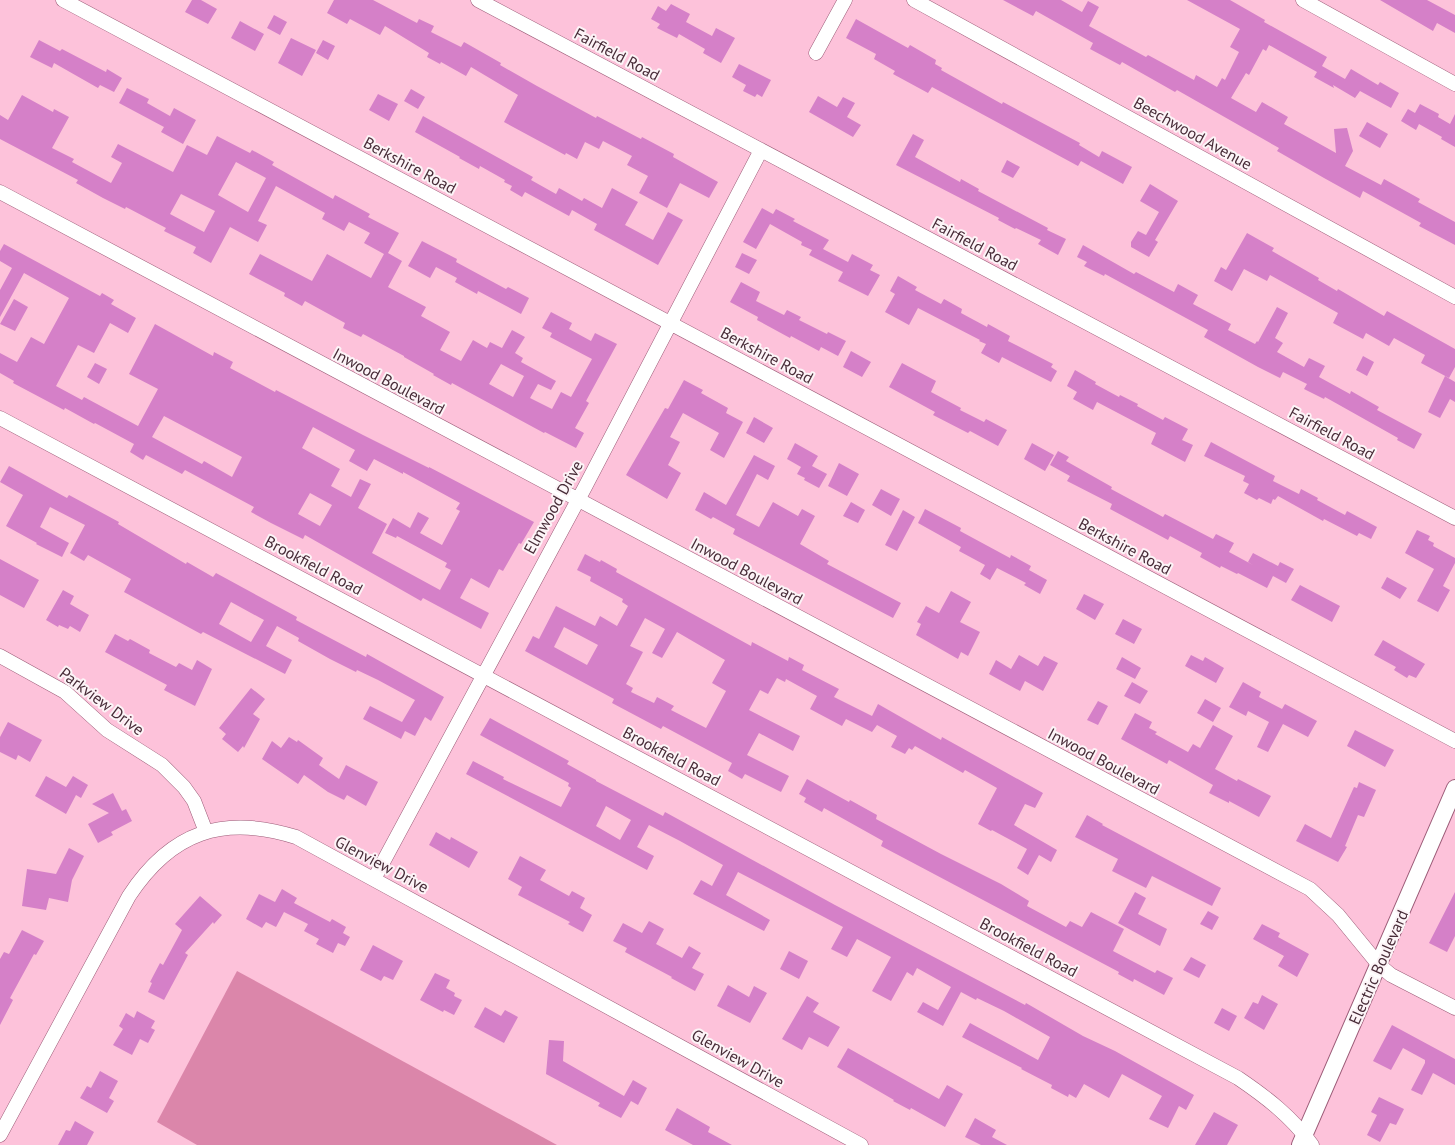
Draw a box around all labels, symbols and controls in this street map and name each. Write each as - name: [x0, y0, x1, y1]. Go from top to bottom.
- street label: Fairfield Road: [571, 23, 663, 85]
- street label: Beechwood Avenue: [1130, 92, 1256, 174]
- street label: Berkshire Road: [360, 132, 460, 198]
- street label: Fairfield Road: [929, 213, 1021, 275]
- street label: Berkshire Road: [717, 322, 817, 388]
- street label: Inwood Boulevard: [330, 343, 448, 419]
- street label: Fairfield Road: [1286, 402, 1378, 464]
- street label: Elmwood Drive: [519, 457, 587, 557]
- street label: Berkshire Road: [1075, 513, 1175, 579]
- street label: Brookfield Road: [262, 531, 366, 599]
- street label: Inwood Boulevard: [688, 533, 806, 609]
- street label: Parkview Drive: [56, 663, 148, 739]
- street label: Brookfield Road: [620, 722, 724, 790]
- street label: Inwood Boulevard: [1045, 723, 1163, 799]
- street label: Glenview Drive: [332, 831, 432, 897]
- street label: Electric Boulevard: [1344, 907, 1412, 1027]
- street label: Brookfield Road: [977, 913, 1081, 981]
- street label: Glenview Drive: [688, 1024, 788, 1092]

